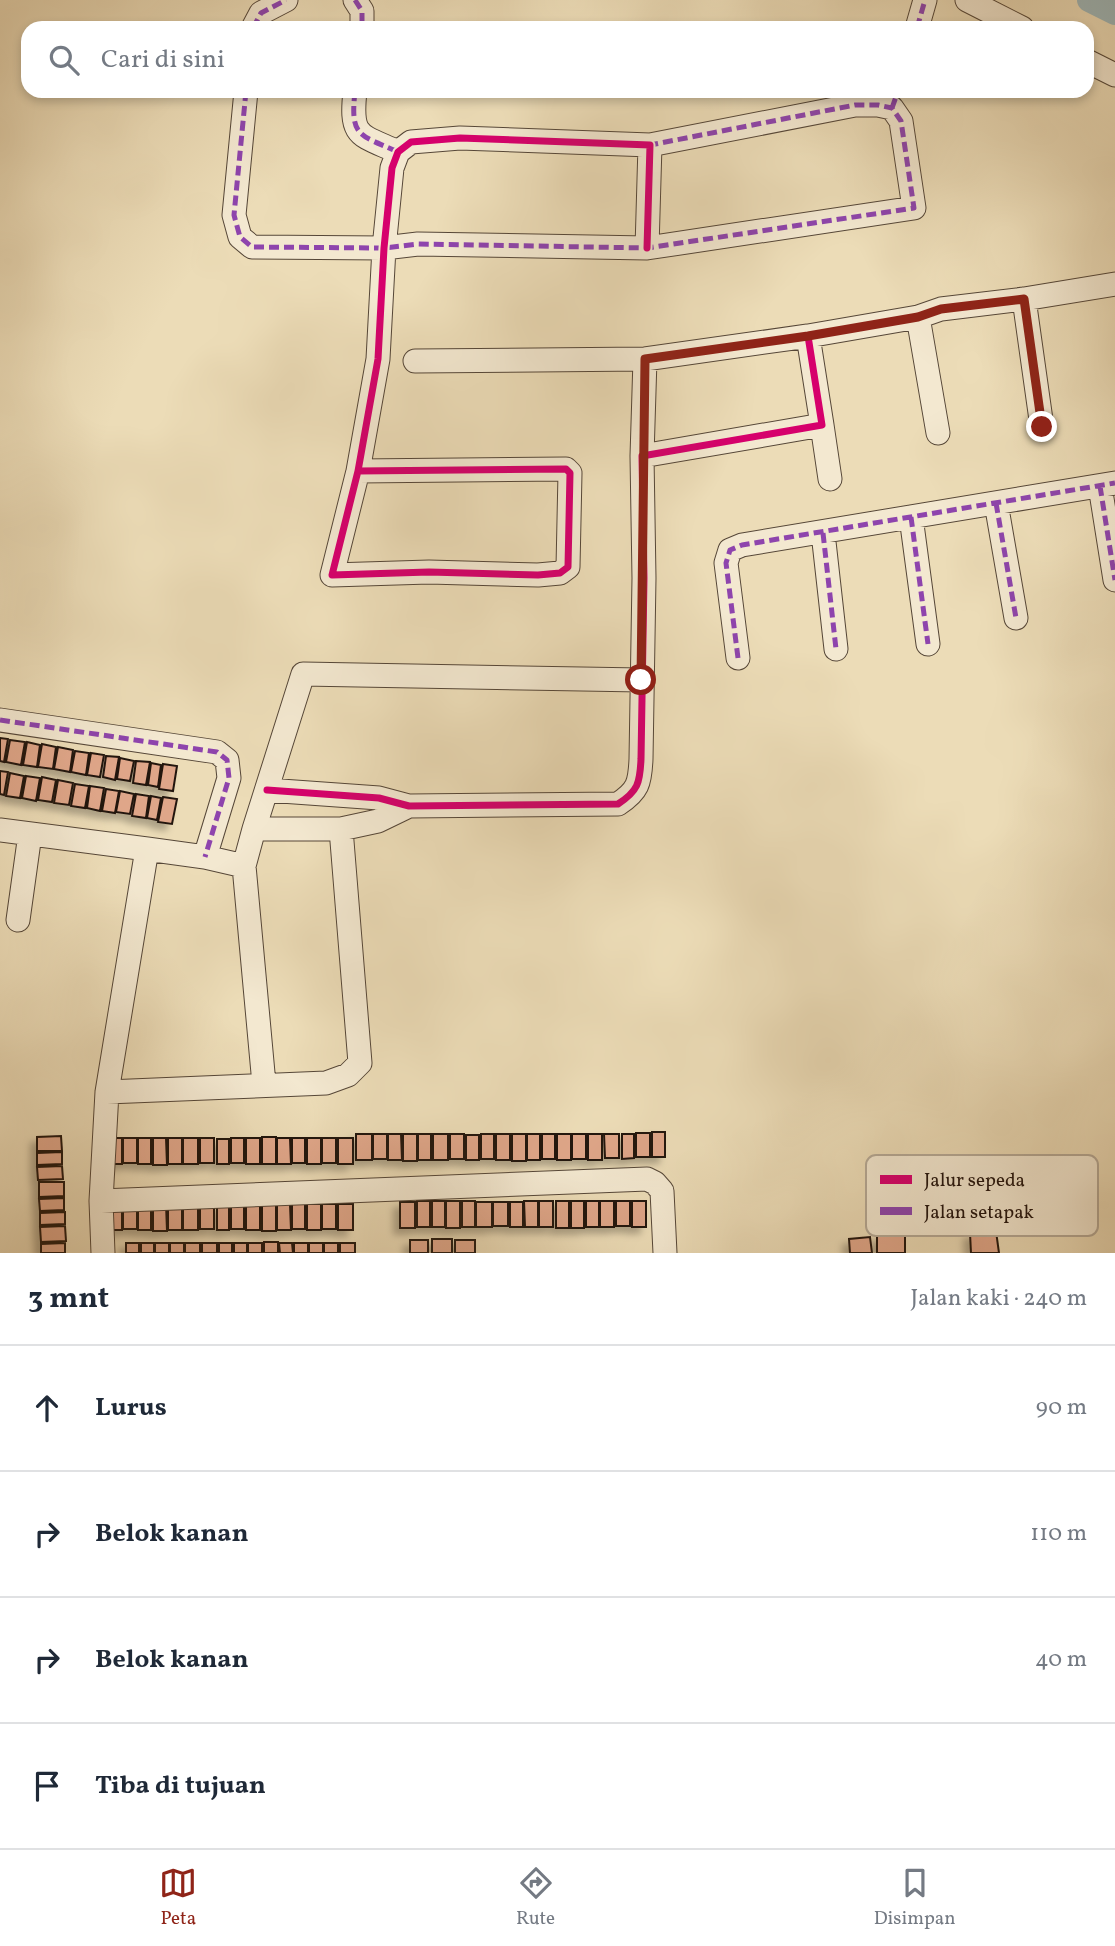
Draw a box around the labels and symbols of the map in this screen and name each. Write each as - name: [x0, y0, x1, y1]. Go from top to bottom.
- route end: [1026, 411, 1057, 442]
- route start: [625, 664, 656, 695]
- legend: [866, 1155, 1098, 1236]
- text: Jalur sepeda: [924, 1168, 1025, 1194]
- text: Jalan setapak: [924, 1200, 1034, 1226]

